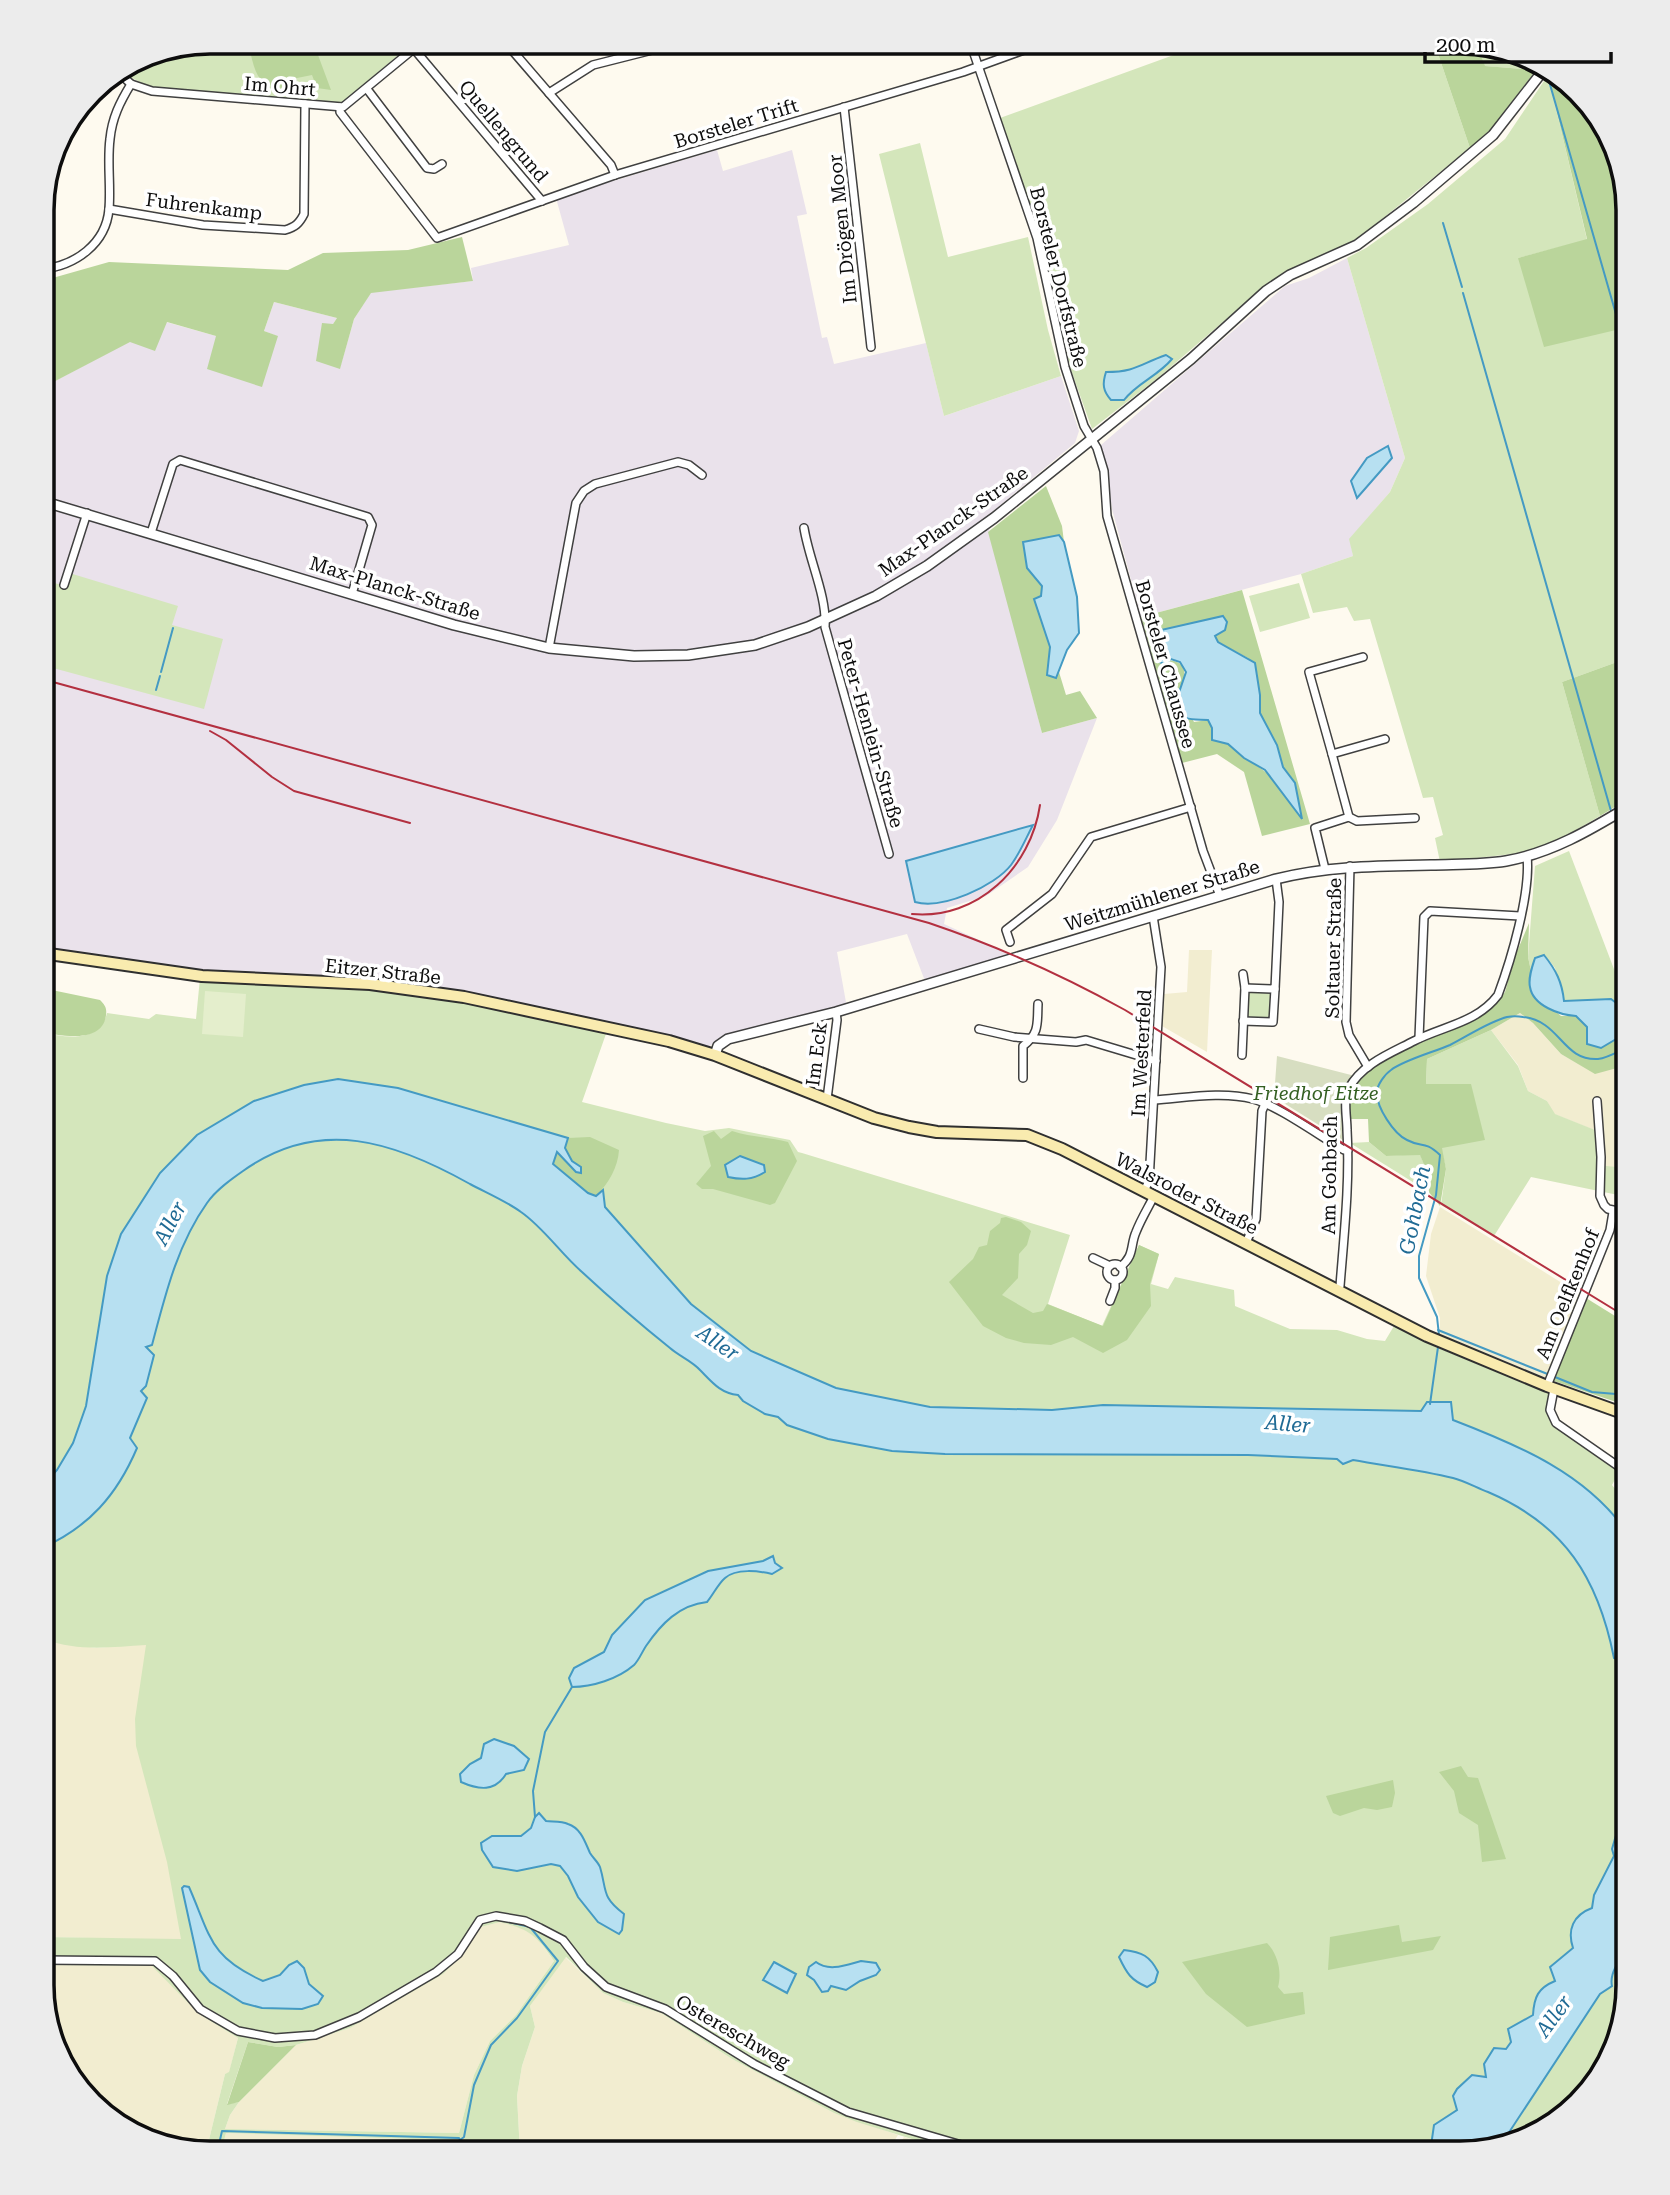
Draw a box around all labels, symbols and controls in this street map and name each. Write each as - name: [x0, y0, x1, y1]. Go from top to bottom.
- scale bar: [1425, 21, 1610, 65]
- text: 200 m: [1436, 33, 1496, 57]
- street label: Im Ohrt: [243, 72, 317, 101]
- street label: Quellengrund: [454, 75, 553, 187]
- street label: Borsteler Trift: [671, 94, 801, 153]
- street label: Im Drögen Moor: [823, 153, 862, 305]
- street label: Borsteler Dorfstraße: [1025, 184, 1092, 370]
- street label: Fuhrenkamp: [144, 188, 263, 225]
- street label: Max-Planck-Straße: [874, 461, 1032, 582]
- street label: Max-Planck-Straße: [307, 552, 483, 625]
- street label: Borsteler Chaussee: [1130, 577, 1201, 751]
- street label: Peter-Henlein-Straße: [832, 636, 909, 831]
- street label: Weitzmühlener Straße: [1062, 855, 1262, 936]
- street label: Soltauer Straße: [1321, 877, 1346, 1019]
- street label: Eitzer Straße: [324, 954, 442, 989]
- street label: Im Westerfeld: [1127, 989, 1156, 1118]
- street label: Im Eck: [801, 1021, 832, 1087]
- park label: Friedhof Eitze: [1252, 1082, 1379, 1105]
- street label: Am Gohbach: [1317, 1115, 1342, 1235]
- street label: Walsroder Straße: [1112, 1148, 1262, 1239]
- water label: Gohbach: [1395, 1163, 1435, 1257]
- water label: Aller: [148, 1197, 191, 1251]
- street label: Am Oelfkenhof: [1531, 1225, 1604, 1363]
- water label: Aller: [691, 1319, 744, 1366]
- water label: Aller: [1262, 1410, 1312, 1438]
- street label: Ostereschweg: [672, 1990, 794, 2073]
- water label: Aller: [1530, 1990, 1577, 2043]

